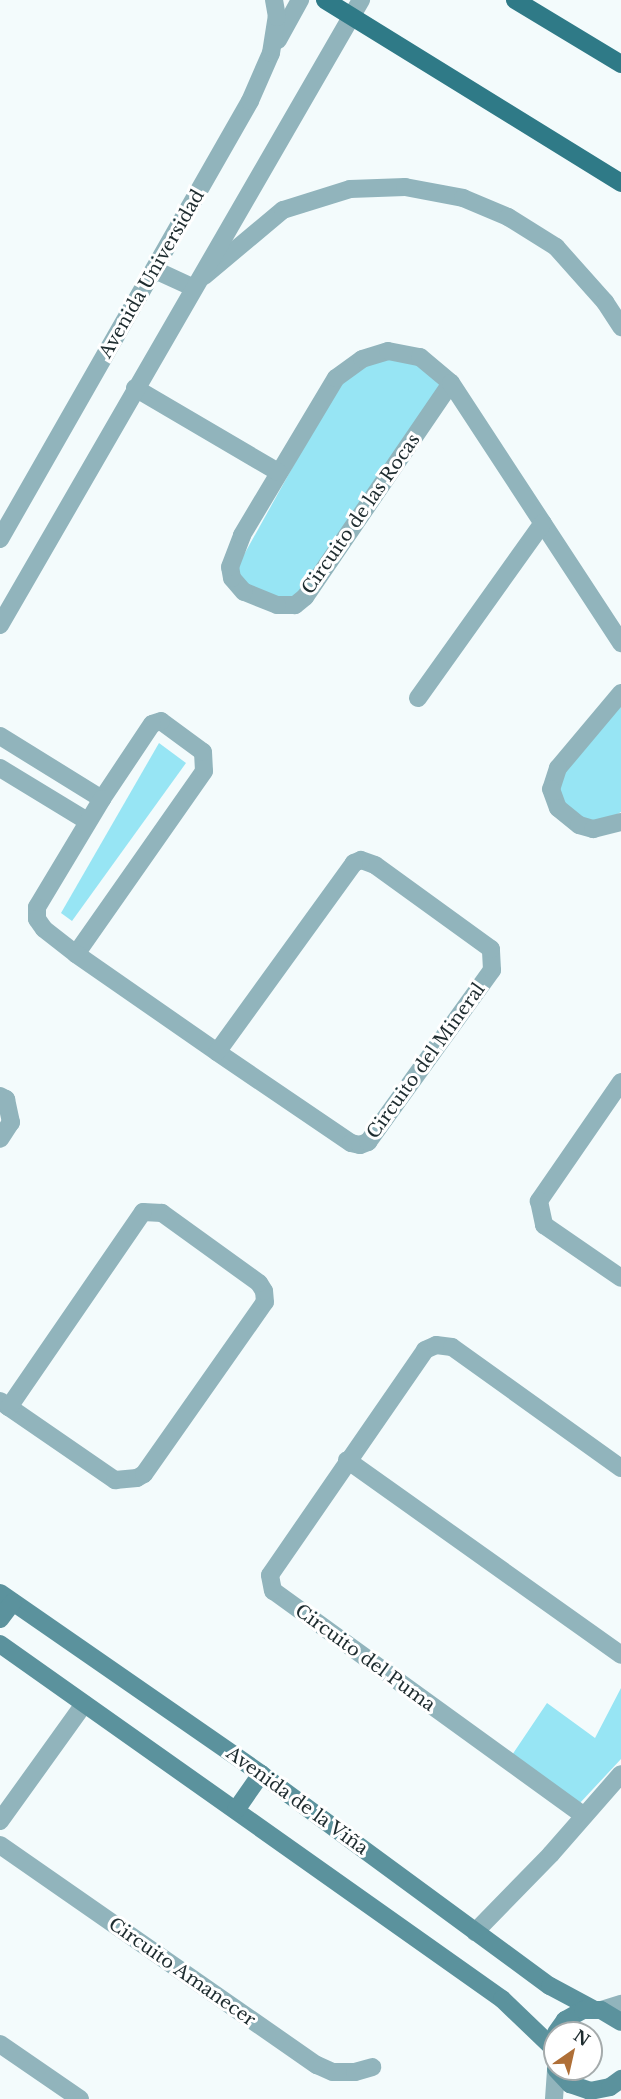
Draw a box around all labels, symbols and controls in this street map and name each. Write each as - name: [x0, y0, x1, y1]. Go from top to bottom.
- street label: Avenida Universidad: [95, 186, 209, 362]
- street label: Circuito de las Rocas: [297, 430, 425, 598]
- street label: Circuito del Mineral: [362, 979, 490, 1143]
- street label: Circuito del Puma: [291, 1600, 439, 1716]
- street label: Avenida de la Viña: [222, 1742, 372, 1860]
- street label: Circuito Amanecer: [104, 1913, 260, 2031]
- north arrow: [543, 2021, 603, 2081]
- text: N: [570, 2025, 594, 2050]

